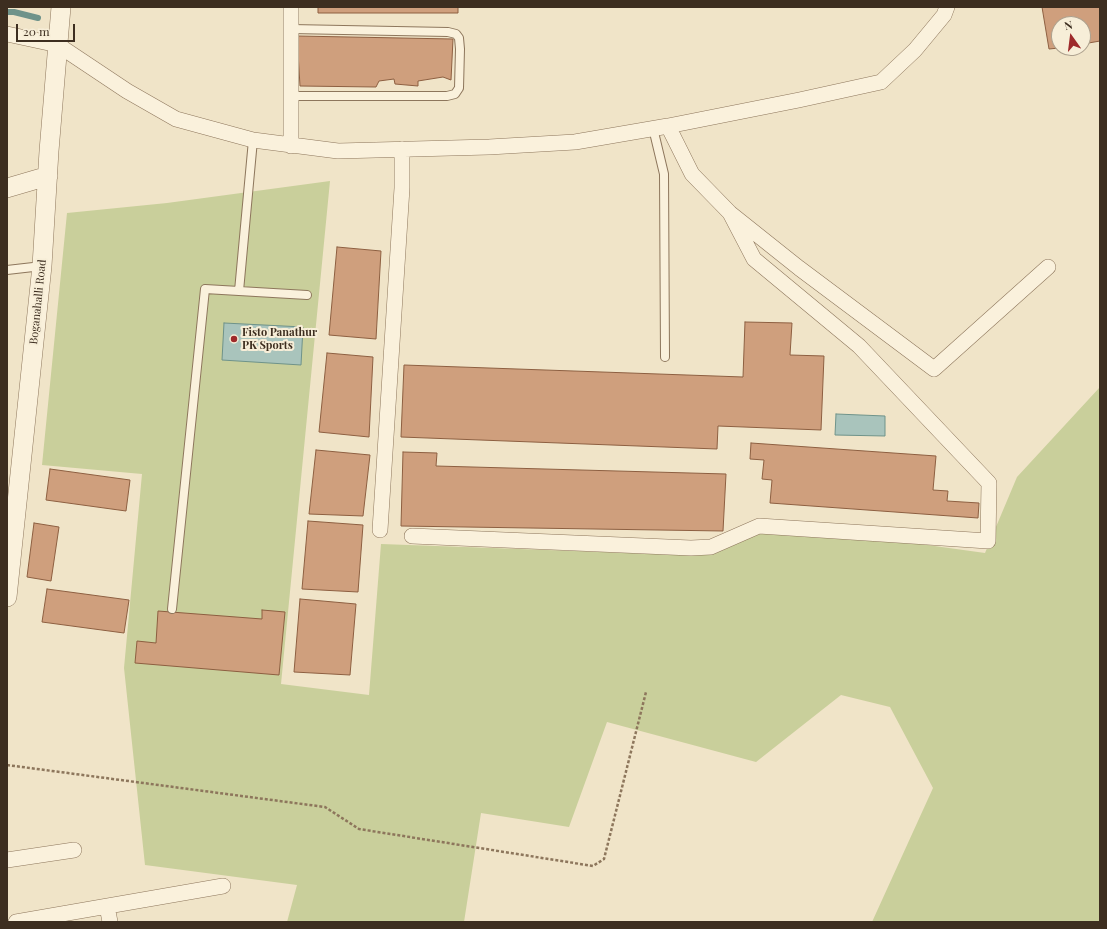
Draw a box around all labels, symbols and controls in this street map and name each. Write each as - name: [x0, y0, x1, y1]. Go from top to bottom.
- scale bar: [18, 16, 77, 42]
- north arrow: [1051, 16, 1091, 56]
- text: N: [1063, 17, 1074, 33]
- text: 20 m: [23, 23, 50, 39]
- street label: Boganahalli Road: [27, 259, 49, 345]
- place label: Fisto Panathur PK Sports: [242, 326, 317, 352]
- marker: Fisto Panathur PK Sports: [229, 334, 239, 344]

